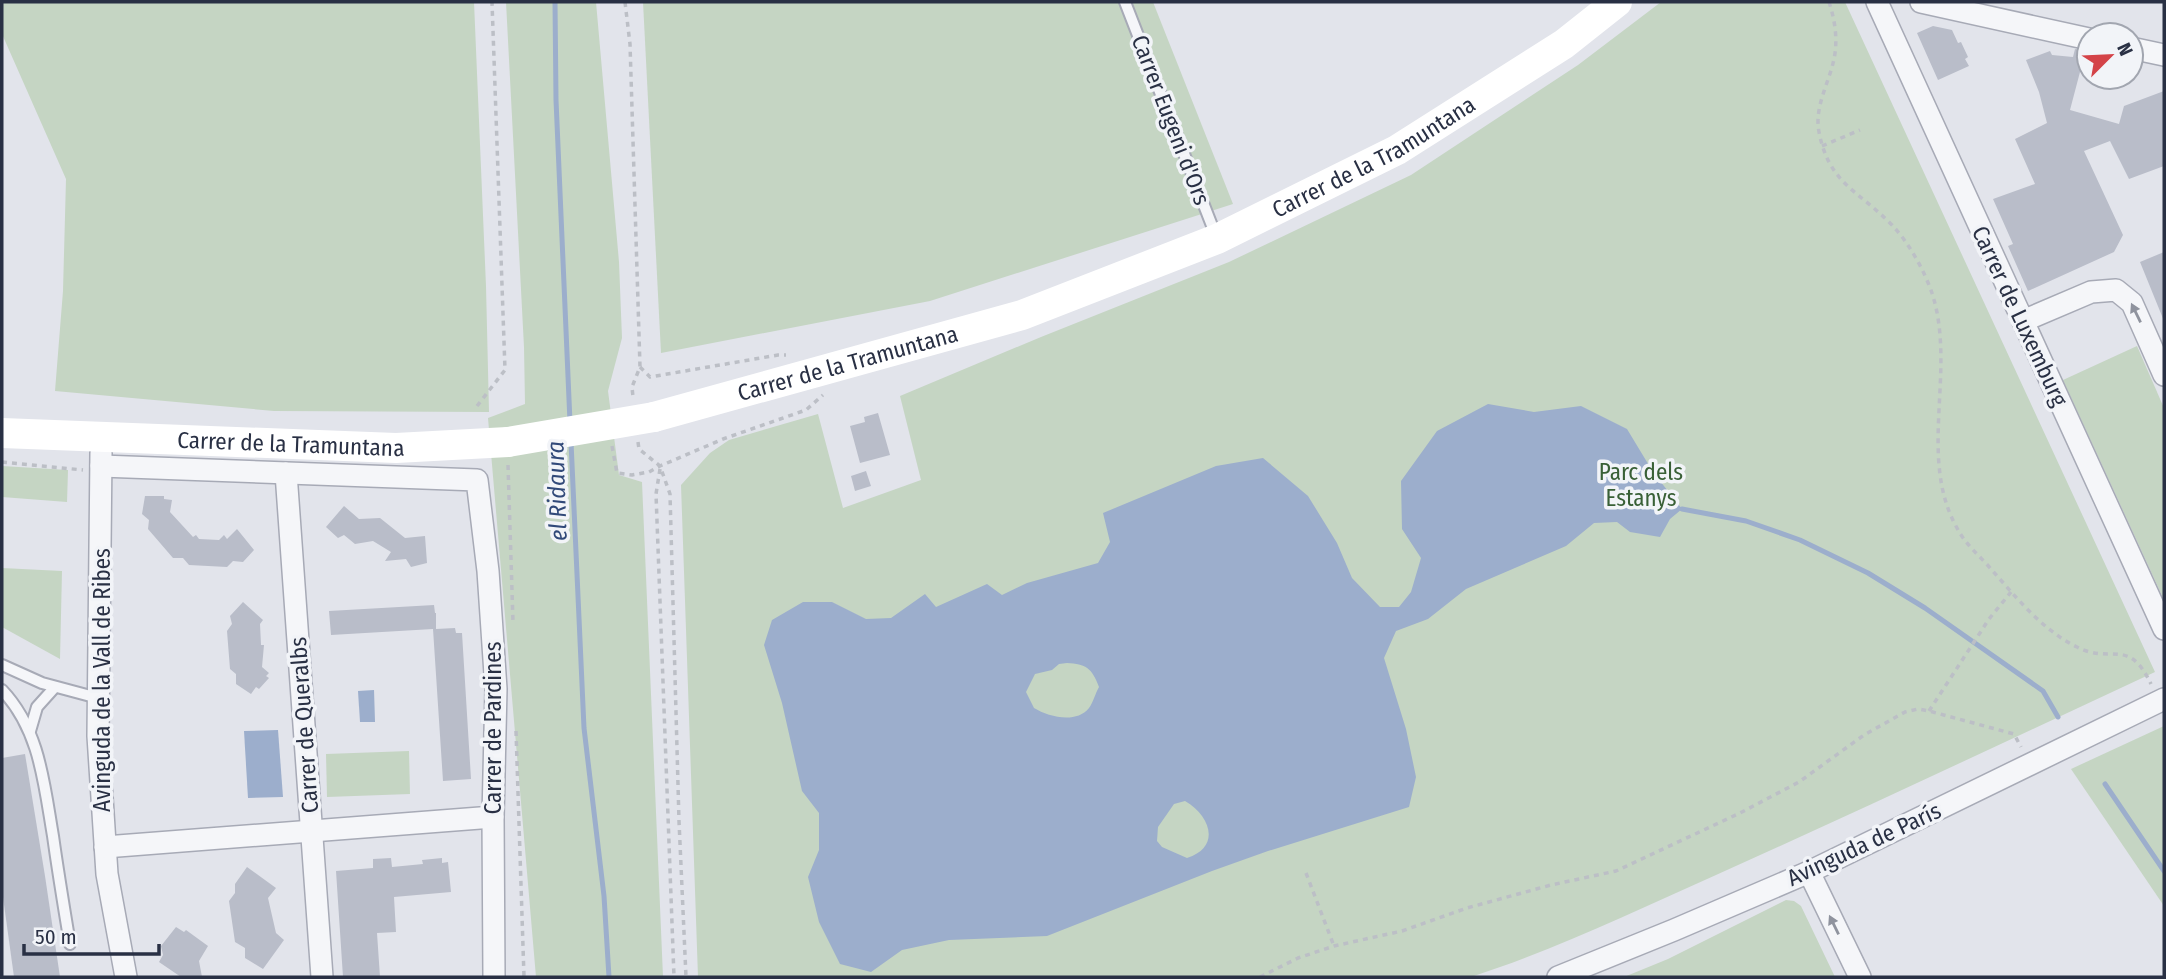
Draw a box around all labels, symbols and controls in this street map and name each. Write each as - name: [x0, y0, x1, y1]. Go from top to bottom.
- north arrow: [2075, 21, 2145, 91]
- street label: Carrer Eugeni d'Ors: [1126, 31, 1216, 209]
- text: N: [2112, 39, 2138, 59]
- street label: Carrer de la Tramuntana: [1267, 90, 1480, 224]
- street label: Carrer de Luxemburg: [1966, 221, 2074, 411]
- one-way arrow: [2130, 303, 2141, 323]
- street label: Carrer de la Tramuntana: [734, 319, 961, 407]
- street label: Carrer de la Tramuntana: [177, 426, 405, 462]
- water label: el Ridaura: [541, 441, 573, 541]
- park label: Parc dels Estanys: [1599, 458, 1683, 512]
- street label: Avinguda de la Vall de Ribes: [88, 548, 116, 812]
- street label: Carrer de Queralbs: [284, 636, 324, 814]
- street label: Carrer de Pardines: [479, 641, 507, 814]
- street label: Avinguda de París: [1783, 796, 1946, 892]
- scale bar: [24, 912, 159, 956]
- one-way arrow: [1829, 915, 1840, 935]
- text: 50 m: [35, 924, 77, 950]

